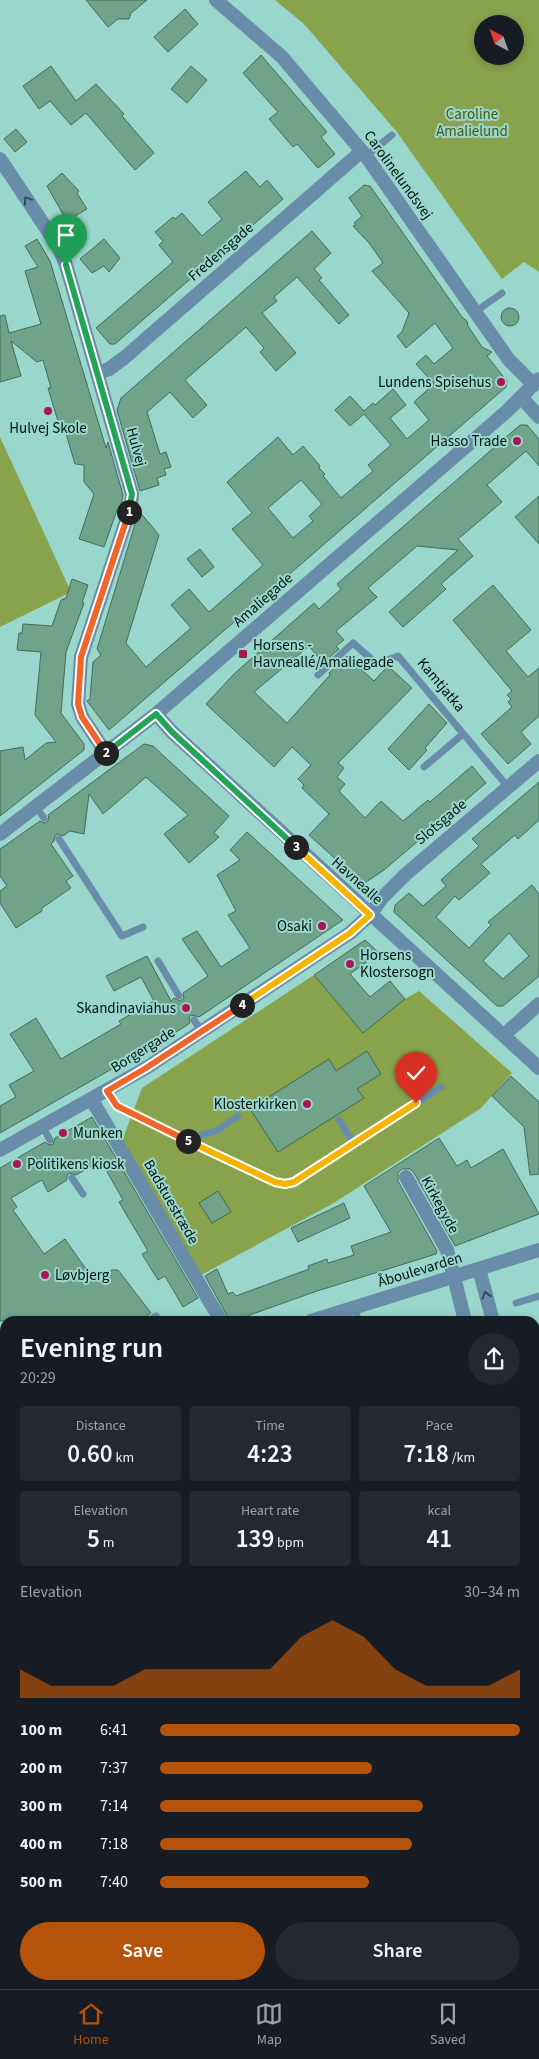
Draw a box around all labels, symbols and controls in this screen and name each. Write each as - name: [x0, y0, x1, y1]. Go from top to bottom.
- north arrow: [474, 15, 524, 65]
- map controls: [474, 15, 524, 65]
- park label: Caroline Amalielund: [436, 104, 508, 142]
- street label: Carolinelundsvej: [359, 126, 437, 224]
- one-way arrow: [24, 197, 33, 206]
- pin: [45, 214, 87, 265]
- street label: Fredensgade: [184, 218, 258, 286]
- icon: arrive: [52, 221, 80, 249]
- place label: Lundens Spisehus: [378, 372, 491, 393]
- marker: Lundens Spisehus: [495, 376, 507, 388]
- marker: Hulvej Skole: [42, 405, 54, 417]
- place label: Hulvej Skole: [9, 418, 87, 439]
- street label: Hulvej: [121, 425, 151, 469]
- place label: Hasso Trade: [430, 431, 507, 452]
- marker: Hasso Trade: [511, 435, 523, 447]
- pin: 1: [116, 500, 142, 524]
- text: 1: [126, 502, 133, 522]
- street label: Amaliegade: [228, 568, 298, 632]
- place label: Horsens - Havneallé/Amaliegade: [253, 635, 394, 673]
- marker: Horsens - Havneallé/Amaliegade: [237, 648, 249, 660]
- street label: Kamtjatka: [412, 653, 470, 717]
- pin: 2: [94, 740, 118, 766]
- text: 2: [103, 743, 110, 763]
- street label: Slotsgade: [411, 794, 471, 850]
- pin: 3: [284, 834, 308, 860]
- text: 3: [293, 837, 300, 857]
- street label: Havnealle: [327, 852, 387, 910]
- place label: Osaki: [277, 916, 312, 937]
- marker: Osaki: [316, 920, 328, 932]
- place label: Horsens Klostersogn: [360, 945, 434, 983]
- marker: Horsens Klostersogn: [344, 958, 356, 970]
- pin: 4: [230, 992, 254, 1018]
- text: 4: [239, 995, 246, 1015]
- place label: Skandinaviahus: [76, 998, 176, 1019]
- marker: Skandinaviahus: [180, 1002, 192, 1014]
- street label: Borgergade: [107, 1022, 179, 1078]
- pin: [395, 1052, 437, 1103]
- icon: check: [402, 1059, 430, 1087]
- place label: Klosterkirken: [214, 1094, 297, 1115]
- marker: Klosterkirken: [301, 1098, 313, 1110]
- place label: Munken: [73, 1123, 123, 1144]
- marker: Munken: [57, 1127, 69, 1139]
- pin: 5: [176, 1128, 200, 1154]
- text: 5: [185, 1131, 192, 1151]
- place label: Politikens kiosk: [27, 1154, 125, 1175]
- street label: Badstuestræde: [138, 1156, 204, 1248]
- marker: Politikens kiosk: [11, 1158, 23, 1170]
- street label: Kirkegyde: [416, 1173, 464, 1237]
- street label: Åboulevarden: [375, 1247, 465, 1293]
- place label: Løvbjerg: [55, 1265, 110, 1286]
- marker: Løvbjerg: [39, 1269, 51, 1281]
- one-way arrow: [481, 1290, 492, 1299]
- text: Evening run: [20, 1328, 163, 1368]
- button: share: [468, 1333, 520, 1385]
- text: 20:29: [20, 1367, 56, 1389]
- text: Distance: [76, 1416, 126, 1436]
- text: Time: [255, 1416, 285, 1436]
- text: Pace: [426, 1416, 453, 1436]
- text: 0.60: [67, 1436, 113, 1472]
- text: 4:23: [247, 1436, 293, 1472]
- text: 7:18: [404, 1436, 449, 1472]
- text: km: [113, 1448, 134, 1468]
- text: /km: [449, 1448, 475, 1468]
- text: Elevation: [73, 1501, 128, 1521]
- text: Heart rate: [241, 1501, 299, 1521]
- text: kcal: [428, 1501, 451, 1521]
- text: 5: [87, 1521, 100, 1557]
- text: 139: [236, 1521, 274, 1557]
- text: 41: [426, 1521, 452, 1557]
- text: m: [100, 1533, 114, 1553]
- text: bpm: [274, 1533, 304, 1553]
- text: Elevation: [20, 1581, 82, 1603]
- text: 30–34 m: [464, 1581, 520, 1603]
- text: 100 m: [20, 1719, 62, 1741]
- text: 6:41: [100, 1719, 128, 1741]
- text: 200 m: [20, 1757, 62, 1779]
- text: 7:37: [100, 1757, 128, 1779]
- text: 300 m: [20, 1795, 62, 1817]
- text: 7:14: [100, 1795, 128, 1817]
- text: 400 m: [20, 1833, 62, 1855]
- text: 7:18: [100, 1833, 128, 1855]
- text: 500 m: [20, 1871, 62, 1893]
- text: 7:40: [100, 1871, 128, 1893]
- button: Save: [20, 1922, 265, 1980]
- button: Share: [275, 1922, 520, 1980]
- tab: Home: [73, 2000, 109, 2050]
- tab: Map: [255, 2000, 283, 2050]
- tab: Saved: [430, 2000, 466, 2050]

